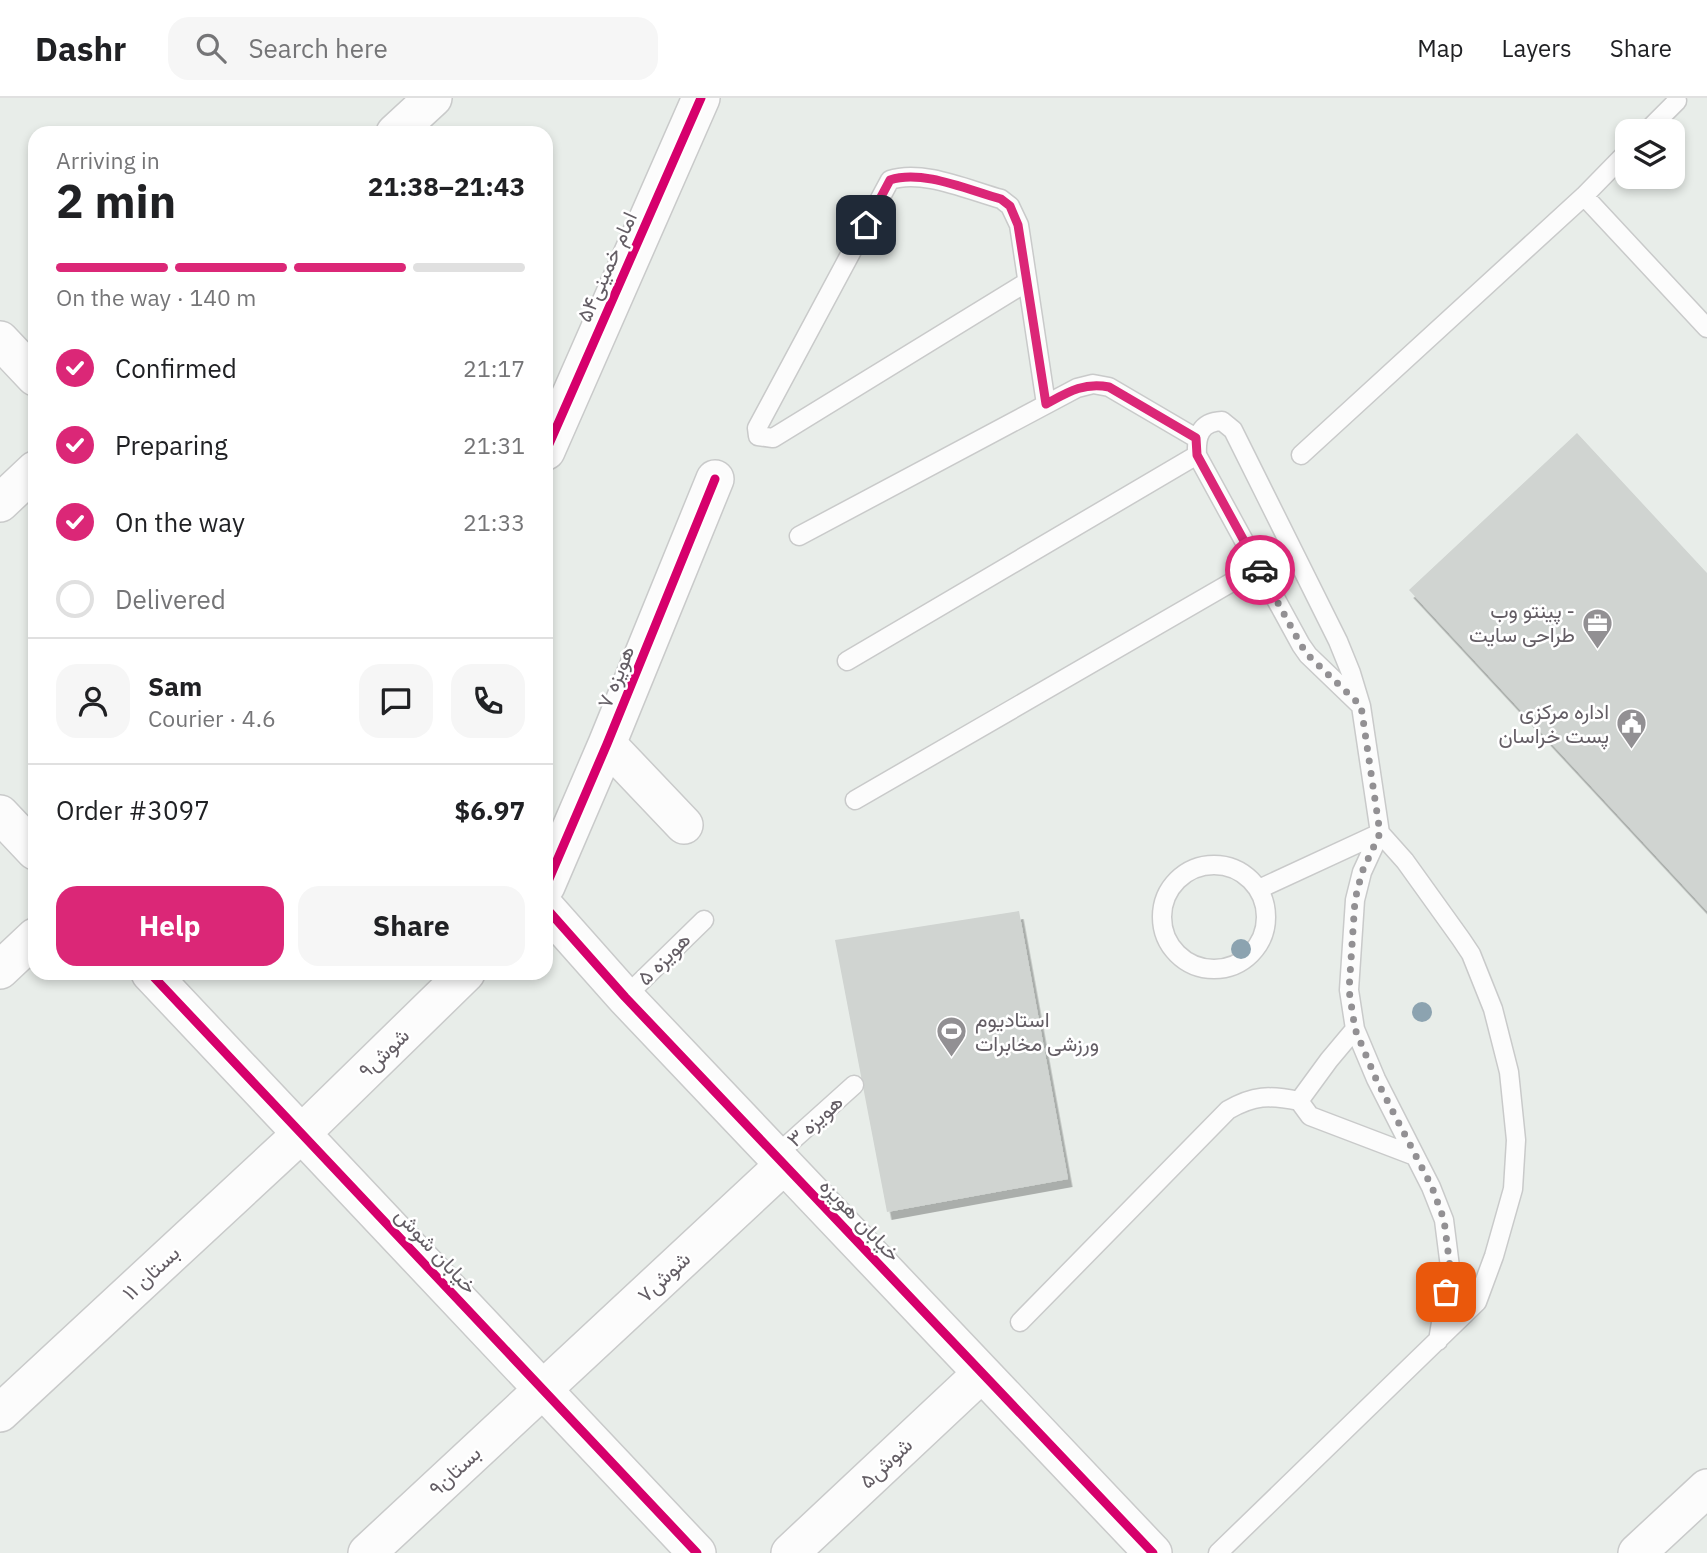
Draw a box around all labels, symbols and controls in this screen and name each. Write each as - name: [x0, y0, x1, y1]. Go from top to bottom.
- search box: [168, 17, 658, 80]
- text: Dashr: [35, 27, 126, 70]
- icon: search: [192, 29, 230, 67]
- text: Search here: [248, 31, 388, 65]
- text: Map: [1417, 32, 1464, 64]
- text: Layers: [1502, 32, 1572, 64]
- text: Share: [1610, 32, 1672, 64]
- map controls: [1615, 119, 1685, 189]
- button: layers: [1615, 119, 1685, 189]
- text: Arriving in: [56, 145, 160, 175]
- text: 21:38–21:43: [368, 169, 525, 203]
- text: 2 min: [56, 171, 176, 231]
- pin: [836, 195, 896, 255]
- icon: home: [847, 206, 885, 244]
- street label: امام خمینی۵۴: [569, 207, 644, 327]
- text: On the way · 140 m: [56, 282, 256, 312]
- icon: check: [56, 349, 94, 387]
- text: Confirmed: [115, 351, 237, 385]
- text: 21:17: [463, 353, 525, 383]
- icon: check: [56, 426, 94, 464]
- text: Preparing: [115, 428, 228, 462]
- text: 21:31: [463, 430, 525, 460]
- icon: check: [56, 503, 94, 541]
- text: On the way: [115, 505, 245, 539]
- text: 21:33: [463, 507, 525, 537]
- courier: [1225, 535, 1295, 605]
- icon: car: [1241, 551, 1279, 589]
- text: Delivered: [115, 582, 226, 616]
- place label: پینتو وب - طراحی سایت: [1469, 596, 1575, 648]
- office icon: پینتو وب - طراحی سایت: [1581, 606, 1615, 650]
- street label: هویزه ۷: [590, 641, 640, 712]
- button: person: [56, 664, 130, 738]
- button: chat: [359, 664, 433, 738]
- button: phone: [451, 664, 525, 738]
- text: Sam: [148, 669, 202, 703]
- place label: اداره مرکزی پست خراسان: [1498, 697, 1609, 750]
- text: Courier · 4.6: [148, 703, 276, 733]
- public building icon: اداره مرکزی پست خراسان: [1615, 707, 1649, 751]
- text: Order #3097: [56, 793, 210, 827]
- text: $6.97: [455, 793, 525, 827]
- button: Help: [56, 886, 284, 966]
- button: Share: [298, 886, 525, 966]
- street label: هویزه ۵: [630, 925, 696, 991]
- place label: استادیوم ورزشی مخابرات: [975, 1005, 1099, 1057]
- sports icon: استادیوم ورزشی مخابرات: [935, 1015, 969, 1059]
- street label: شوش۹: [352, 1021, 415, 1083]
- street label: هویزه ۳: [780, 1088, 848, 1153]
- street label: خیابان هویزه: [814, 1172, 907, 1267]
- street label: خیابان شوش: [389, 1201, 484, 1300]
- street label: بستان ۱۱: [116, 1239, 185, 1306]
- street label: شوش۷: [631, 1245, 696, 1308]
- pin: [1416, 1262, 1476, 1322]
- icon: bag: [1427, 1273, 1465, 1311]
- street label: شوش۵: [853, 1431, 918, 1494]
- street label: بستان۹: [422, 1439, 486, 1502]

